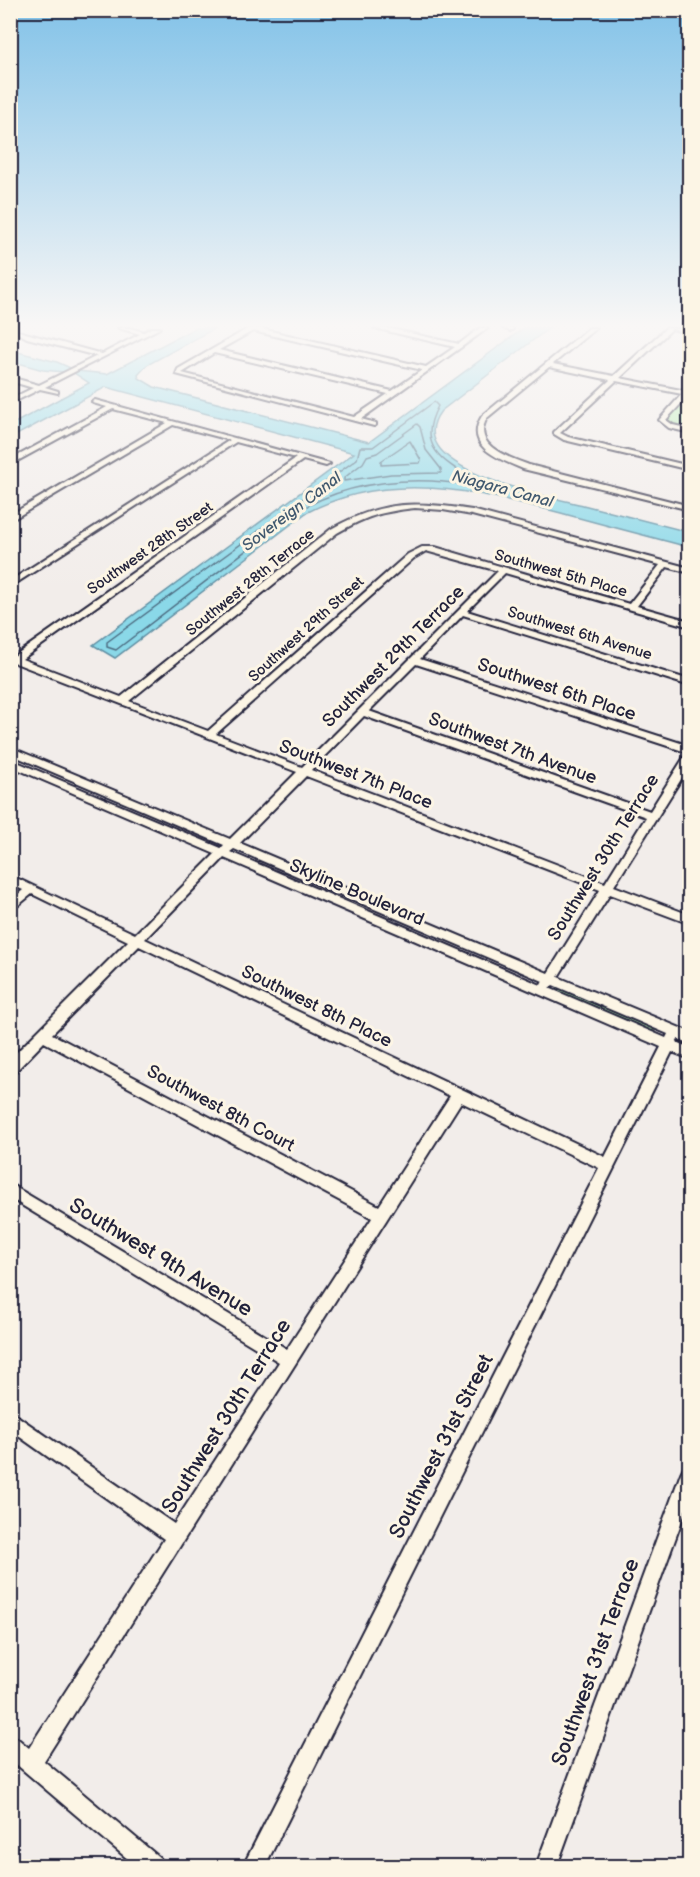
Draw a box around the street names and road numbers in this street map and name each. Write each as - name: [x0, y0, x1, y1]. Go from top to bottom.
- street label: Southwest 28th Street: [84, 498, 217, 599]
- street label: Southwest 28th Terrace: [182, 525, 318, 640]
- street label: Southwest 5th Place: [492, 545, 629, 602]
- street label: Southwest 29th Street: [245, 572, 368, 686]
- street label: Southwest 29th Terrace: [318, 581, 469, 732]
- street label: Southwest 6th Avenue: [505, 602, 654, 665]
- street label: Southwest 6th Place: [475, 654, 639, 725]
- street label: Southwest 7th Avenue: [426, 708, 600, 789]
- street label: Southwest 7th Place: [276, 736, 436, 814]
- street label: Southwest 30th Terrace: [544, 770, 663, 944]
- street label: Skyline Boulevard: [286, 855, 427, 930]
- street label: Southwest 8th Place: [238, 961, 396, 1052]
- street label: Southwest 8th Court: [143, 1061, 299, 1156]
- street label: Southwest 9th Avenue: [65, 1193, 257, 1322]
- street label: Southwest 30th Terrace: [156, 1314, 296, 1518]
- street label: Southwest 31st Street: [384, 1349, 499, 1543]
- street label: Southwest 31st Terrace: [546, 1555, 645, 1769]

